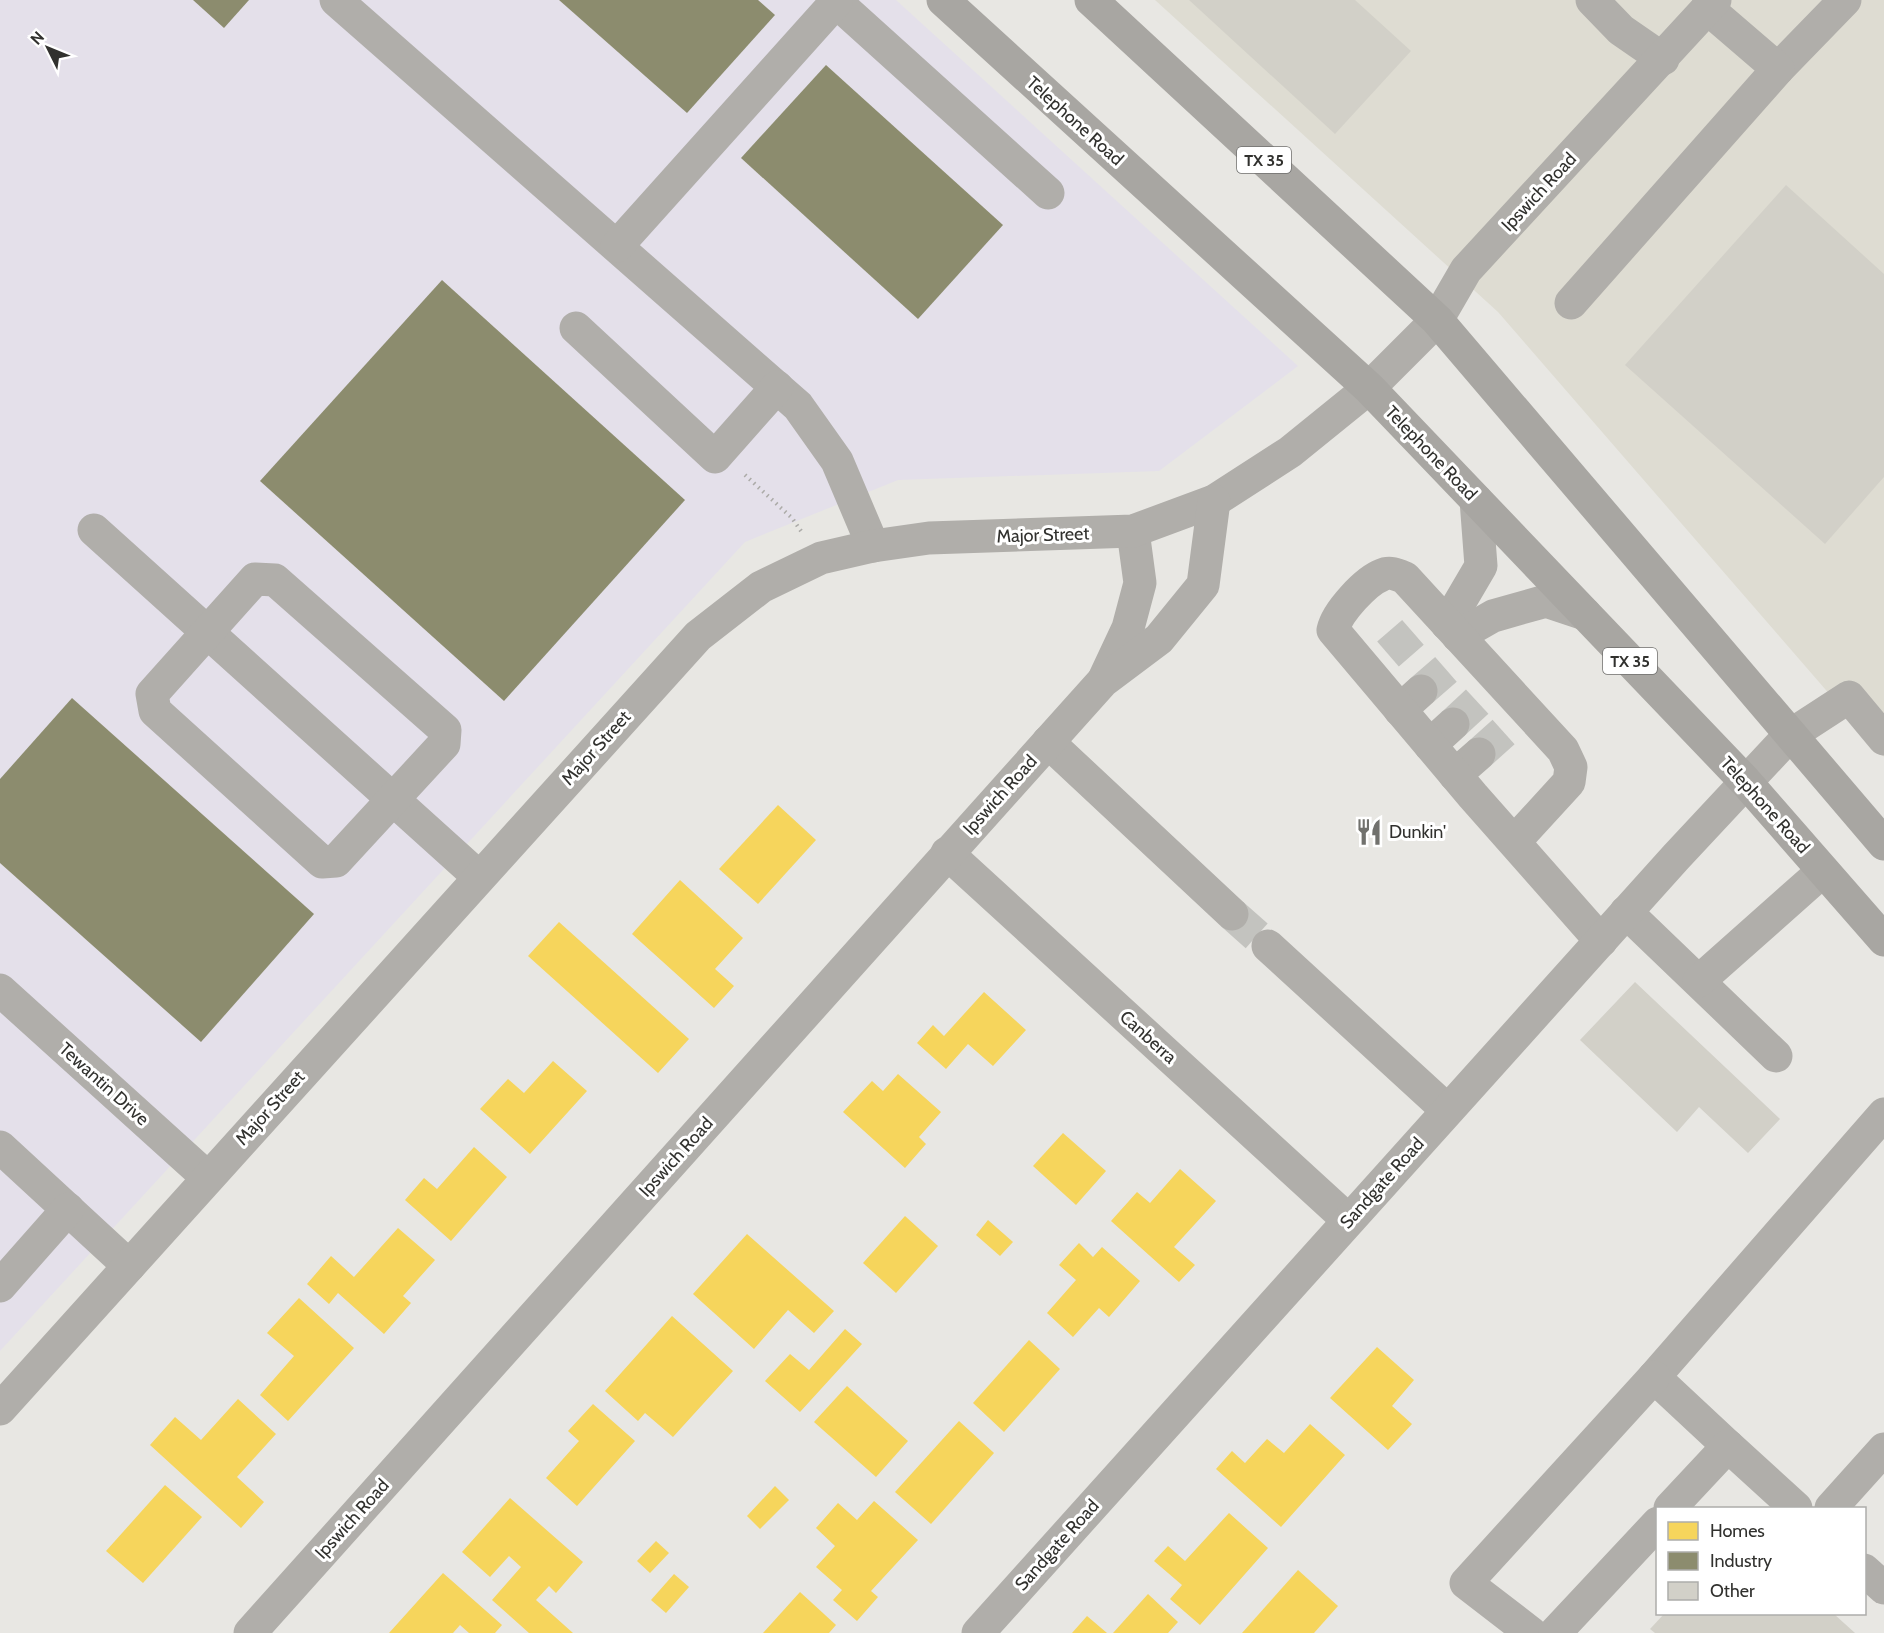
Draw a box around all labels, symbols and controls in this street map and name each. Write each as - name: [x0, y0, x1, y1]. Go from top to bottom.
- north arrow: [18, 18, 78, 78]
- text: N: [27, 27, 48, 49]
- street label: Telephone Road: [1022, 72, 1128, 170]
- road number: TX 35: [1237, 147, 1291, 173]
- street label: Ipswich Road: [1497, 148, 1581, 236]
- street label: Telephone Road: [1380, 401, 1482, 505]
- street label: Major Street: [996, 522, 1090, 548]
- road number: TX 35: [1603, 648, 1657, 674]
- street label: Major Street: [557, 706, 635, 790]
- street label: Ipswich Road: [958, 751, 1042, 839]
- street label: Telephone Road: [1716, 752, 1814, 858]
- restaurant icon: Dunkin': [1354, 817, 1384, 847]
- place label: Dunkin': [1389, 821, 1446, 843]
- street label: Canberra: [1115, 1006, 1181, 1068]
- street label: Tewantin Drive: [55, 1038, 153, 1130]
- street label: Major Street: [231, 1066, 309, 1150]
- street label: Ipswich Road: [634, 1113, 718, 1201]
- street label: Sandgate Road: [1335, 1133, 1429, 1233]
- street label: Ipswich Road: [310, 1475, 394, 1563]
- street label: Sandgate Road: [1010, 1495, 1104, 1595]
- legend: [1656, 1507, 1866, 1615]
- text: Homes: [1710, 1520, 1765, 1542]
- text: Industry: [1710, 1550, 1772, 1572]
- text: Other: [1710, 1580, 1755, 1602]

